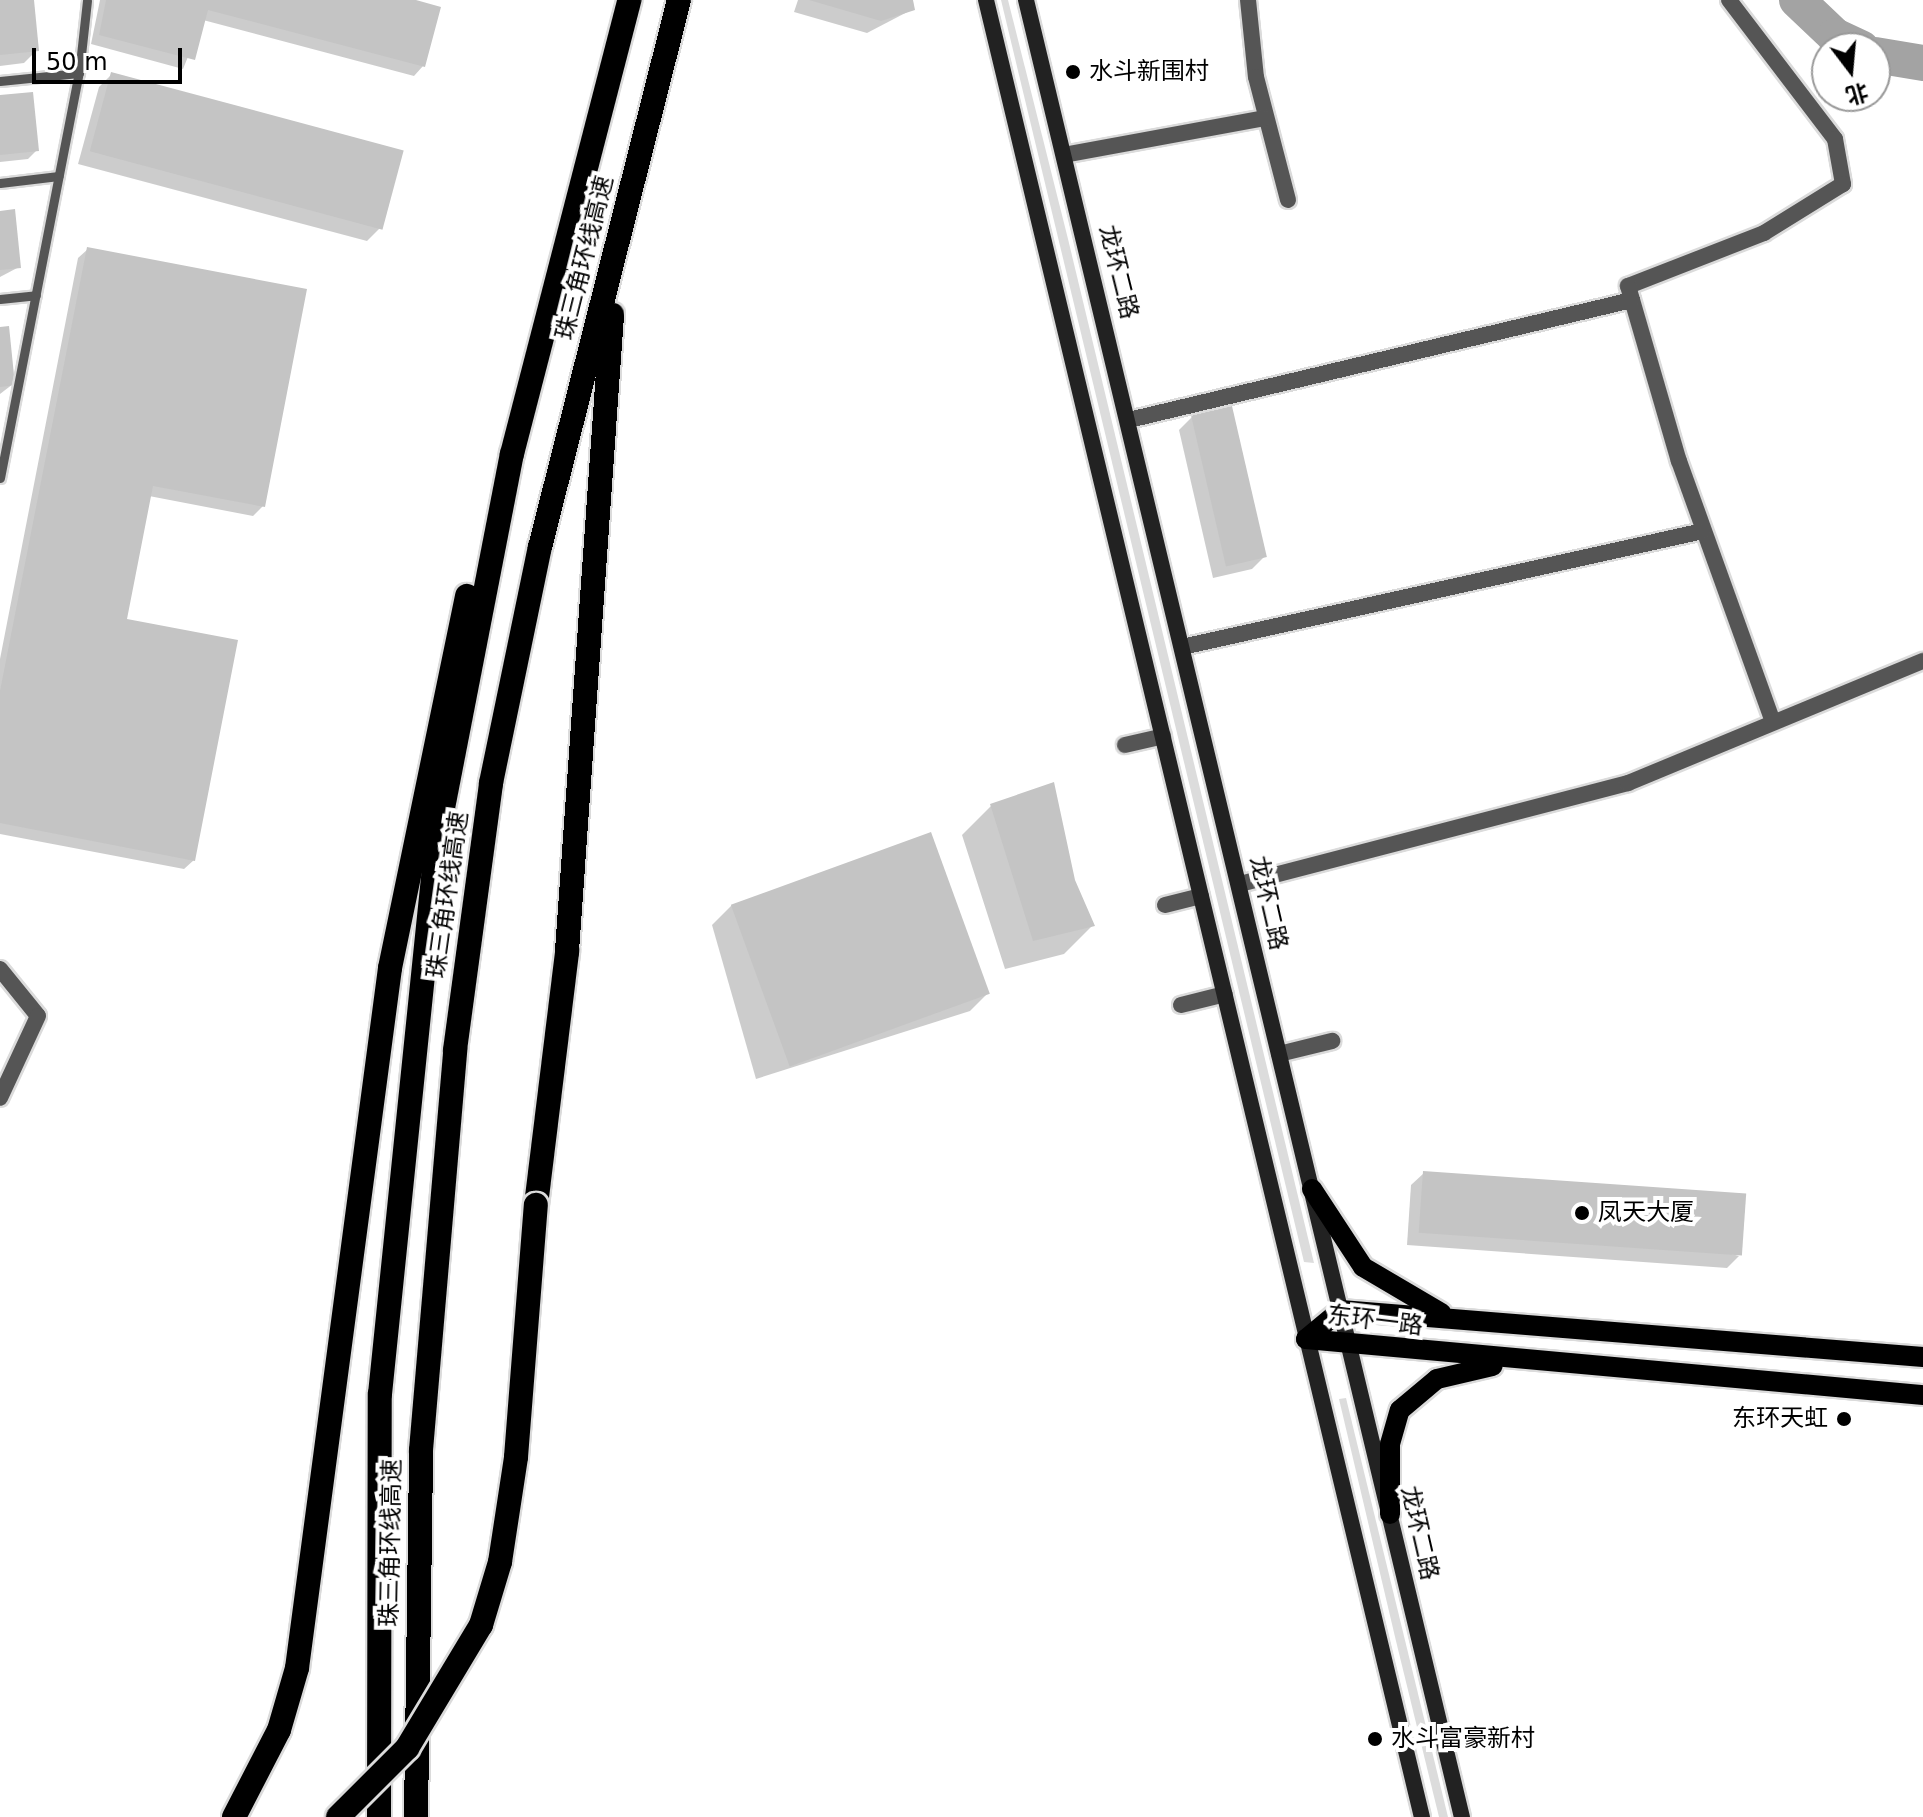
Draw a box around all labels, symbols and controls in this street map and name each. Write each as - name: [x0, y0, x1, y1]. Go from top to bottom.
- scale bar: [36, 32, 186, 82]
- north arrow: [1811, 32, 1891, 112]
- text: 50 m: [46, 48, 108, 76]
- place label: 水斗新围村: [1089, 58, 1209, 86]
- marker: 水斗新围村: [1064, 63, 1082, 81]
- text: 北: [1843, 79, 1871, 109]
- street label: 珠三角环线高速: [551, 173, 619, 343]
- street label: 龙环二路: [1092, 222, 1144, 322]
- street label: 珠三角环线高速: [422, 810, 474, 980]
- street label: 龙环二路: [1243, 853, 1293, 953]
- place label: 凤天大厦: [1598, 1199, 1694, 1227]
- marker: 凤天大厦: [1573, 1204, 1591, 1222]
- street label: 东环一路: [1326, 1301, 1424, 1341]
- place label: 东环天虹: [1732, 1405, 1828, 1433]
- marker: 东环天虹: [1835, 1410, 1853, 1428]
- street label: 珠三角环线高速: [375, 1459, 407, 1627]
- street label: 龙环二路: [1394, 1483, 1444, 1583]
- place label: 水斗富豪新村: [1391, 1725, 1535, 1753]
- marker: 水斗富豪新村: [1366, 1730, 1384, 1748]

